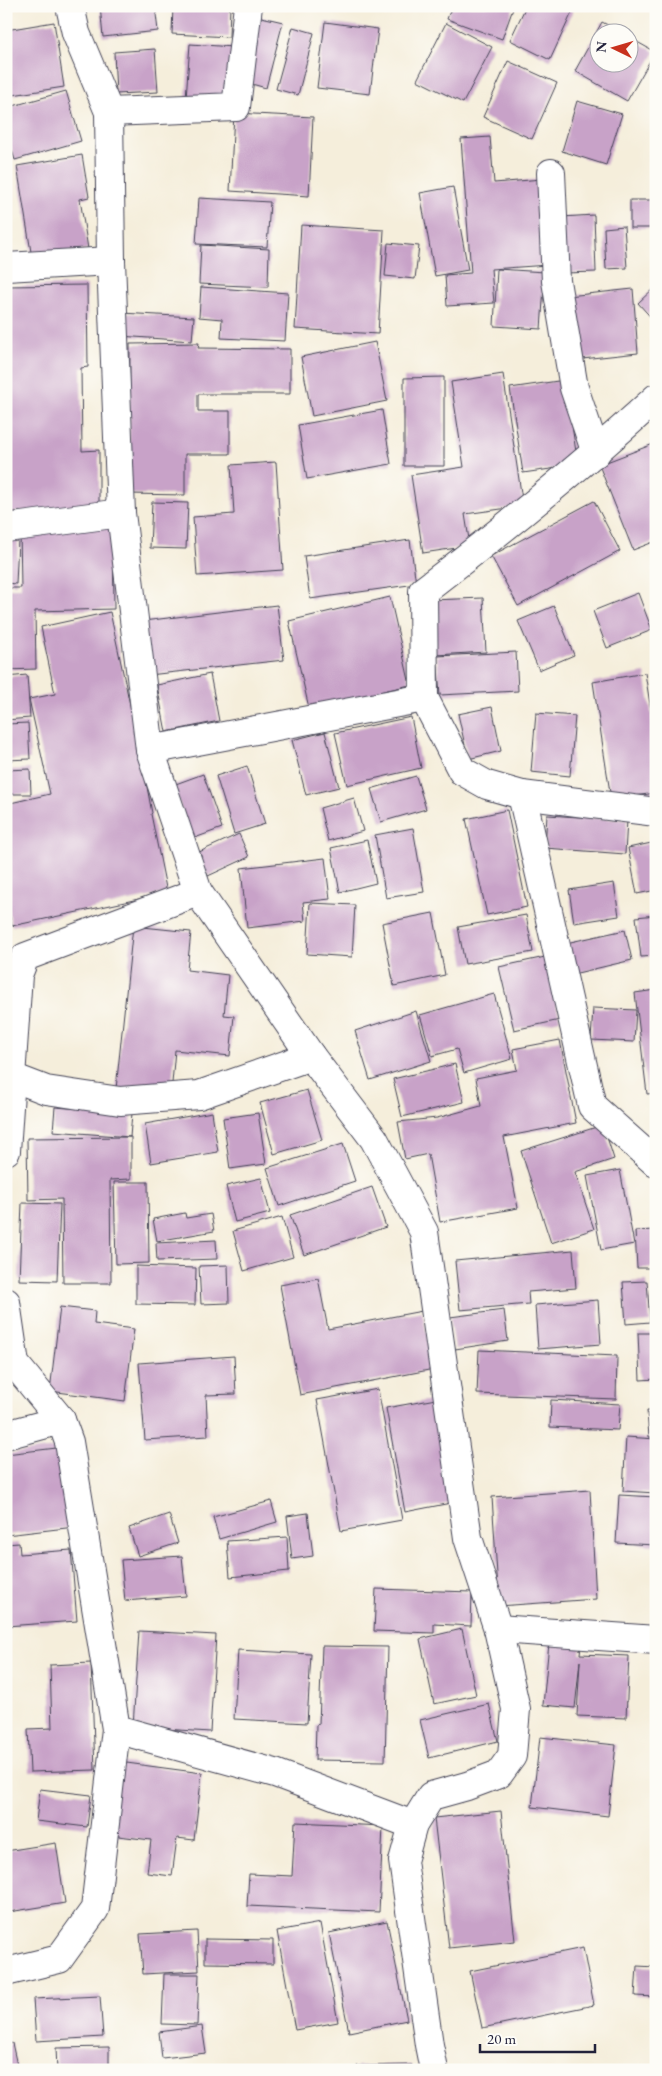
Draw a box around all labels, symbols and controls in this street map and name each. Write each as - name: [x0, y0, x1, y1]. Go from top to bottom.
- north arrow: [590, 22, 640, 72]
- text: N: [592, 40, 611, 53]
- scale bar: [480, 2021, 594, 2053]
- text: 20 m: [487, 2029, 516, 2048]

